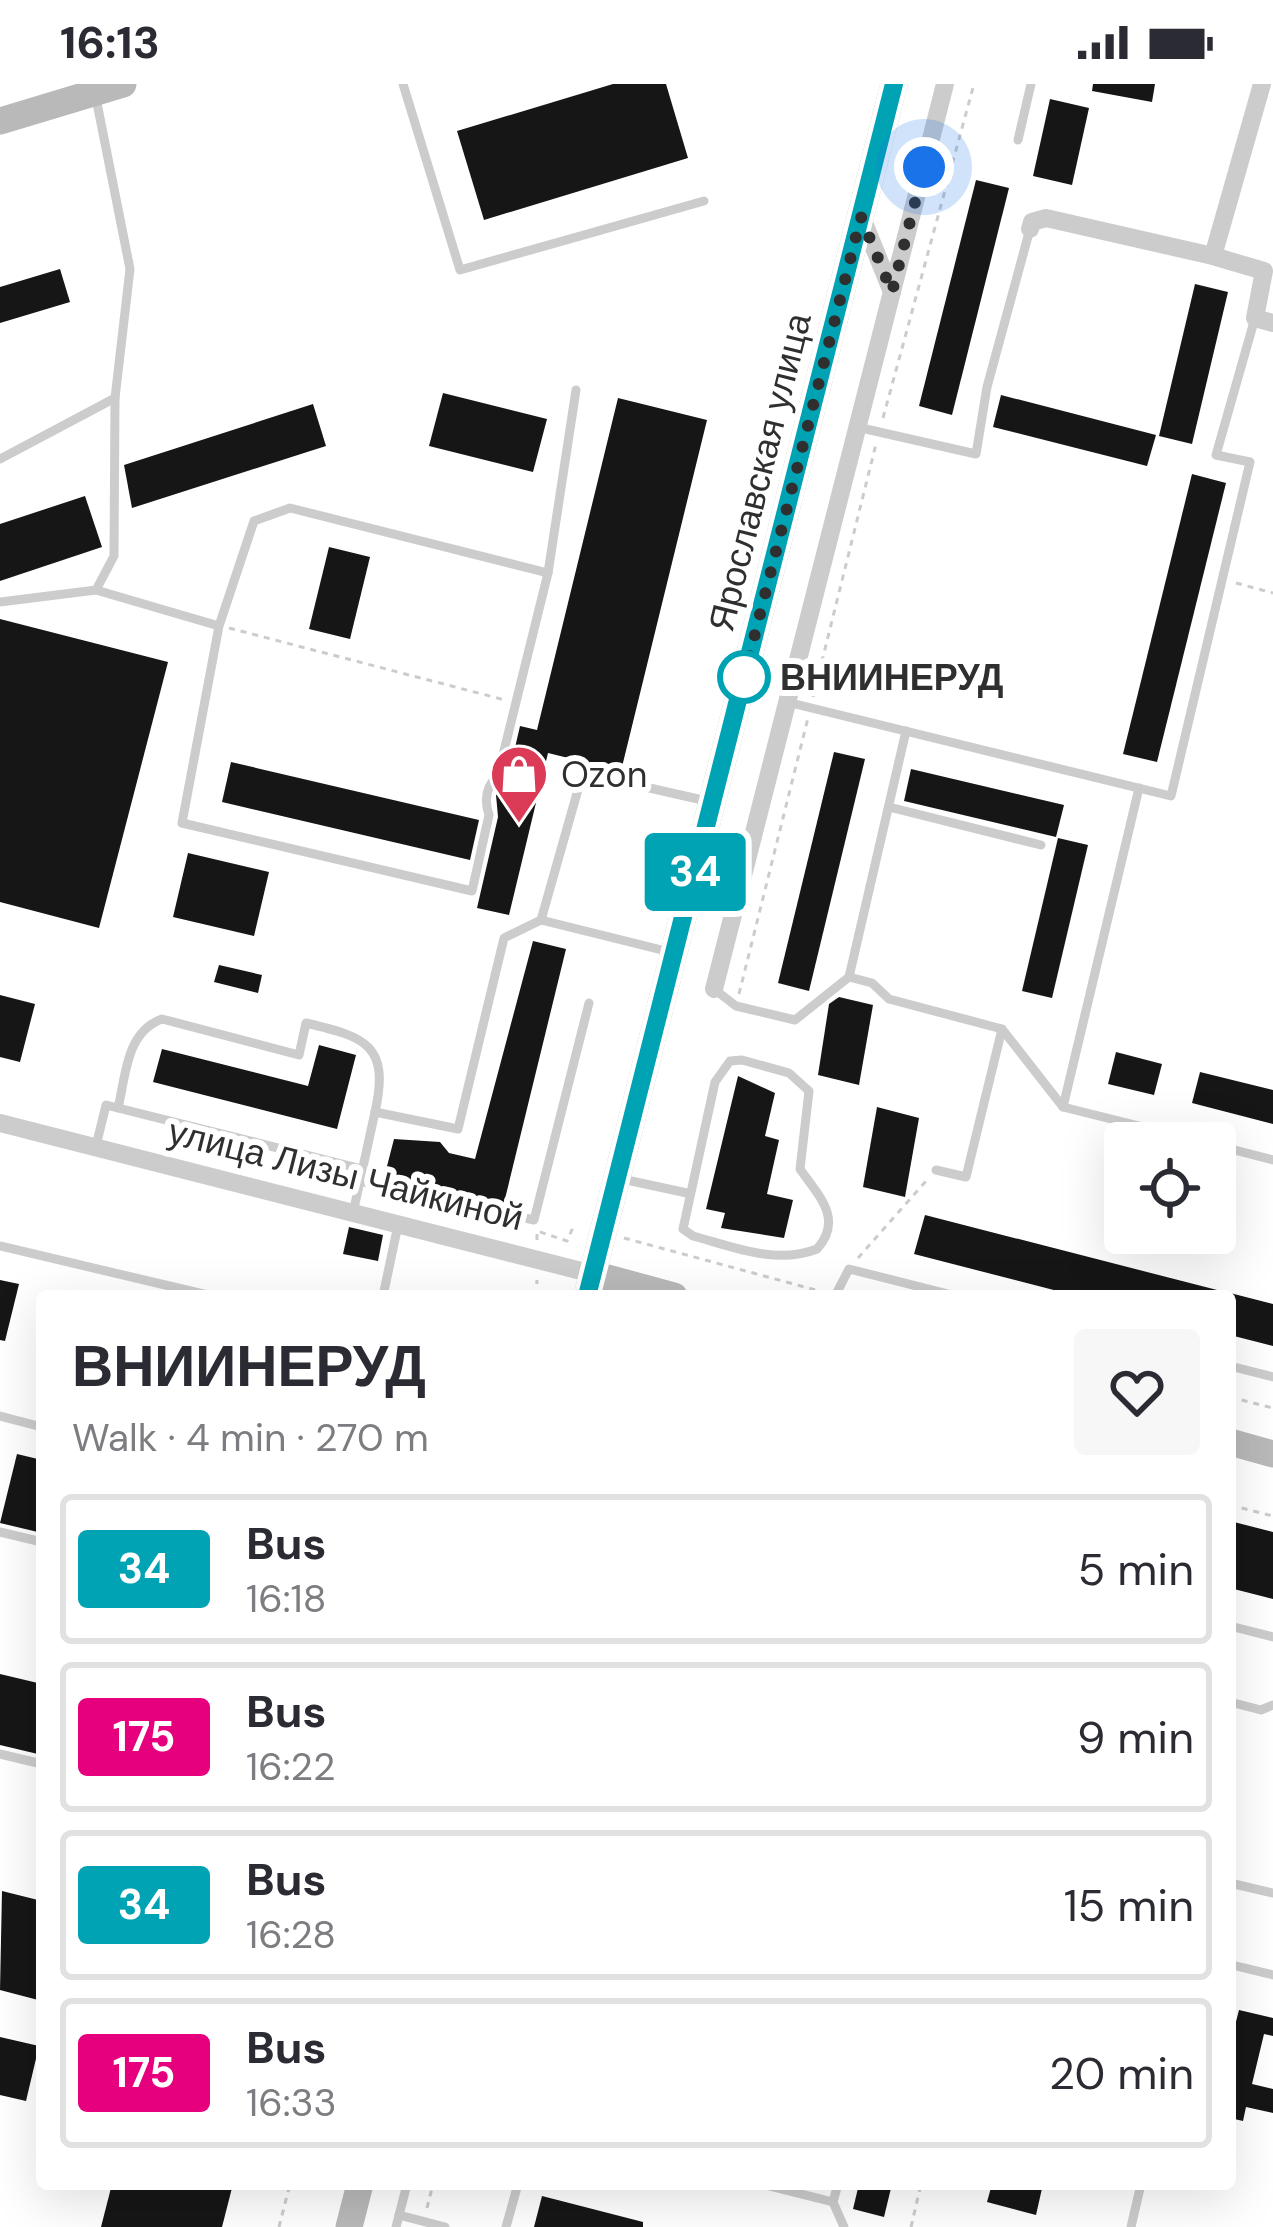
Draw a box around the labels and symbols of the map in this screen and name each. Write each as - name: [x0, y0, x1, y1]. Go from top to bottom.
- your location: [894, 137, 954, 197]
- street label: Ярославская улица: [697, 307, 822, 636]
- marker: ВНИИНЕРУД: [719, 652, 769, 702]
- place label: ВНИИНЕРУД: [780, 654, 1004, 701]
- shop icon: Ozon: [488, 743, 550, 825]
- place label: Ozon: [561, 751, 647, 798]
- line badge: 34: [641, 833, 749, 911]
- street label: улица Лизы Чайкиной: [163, 1108, 528, 1241]

